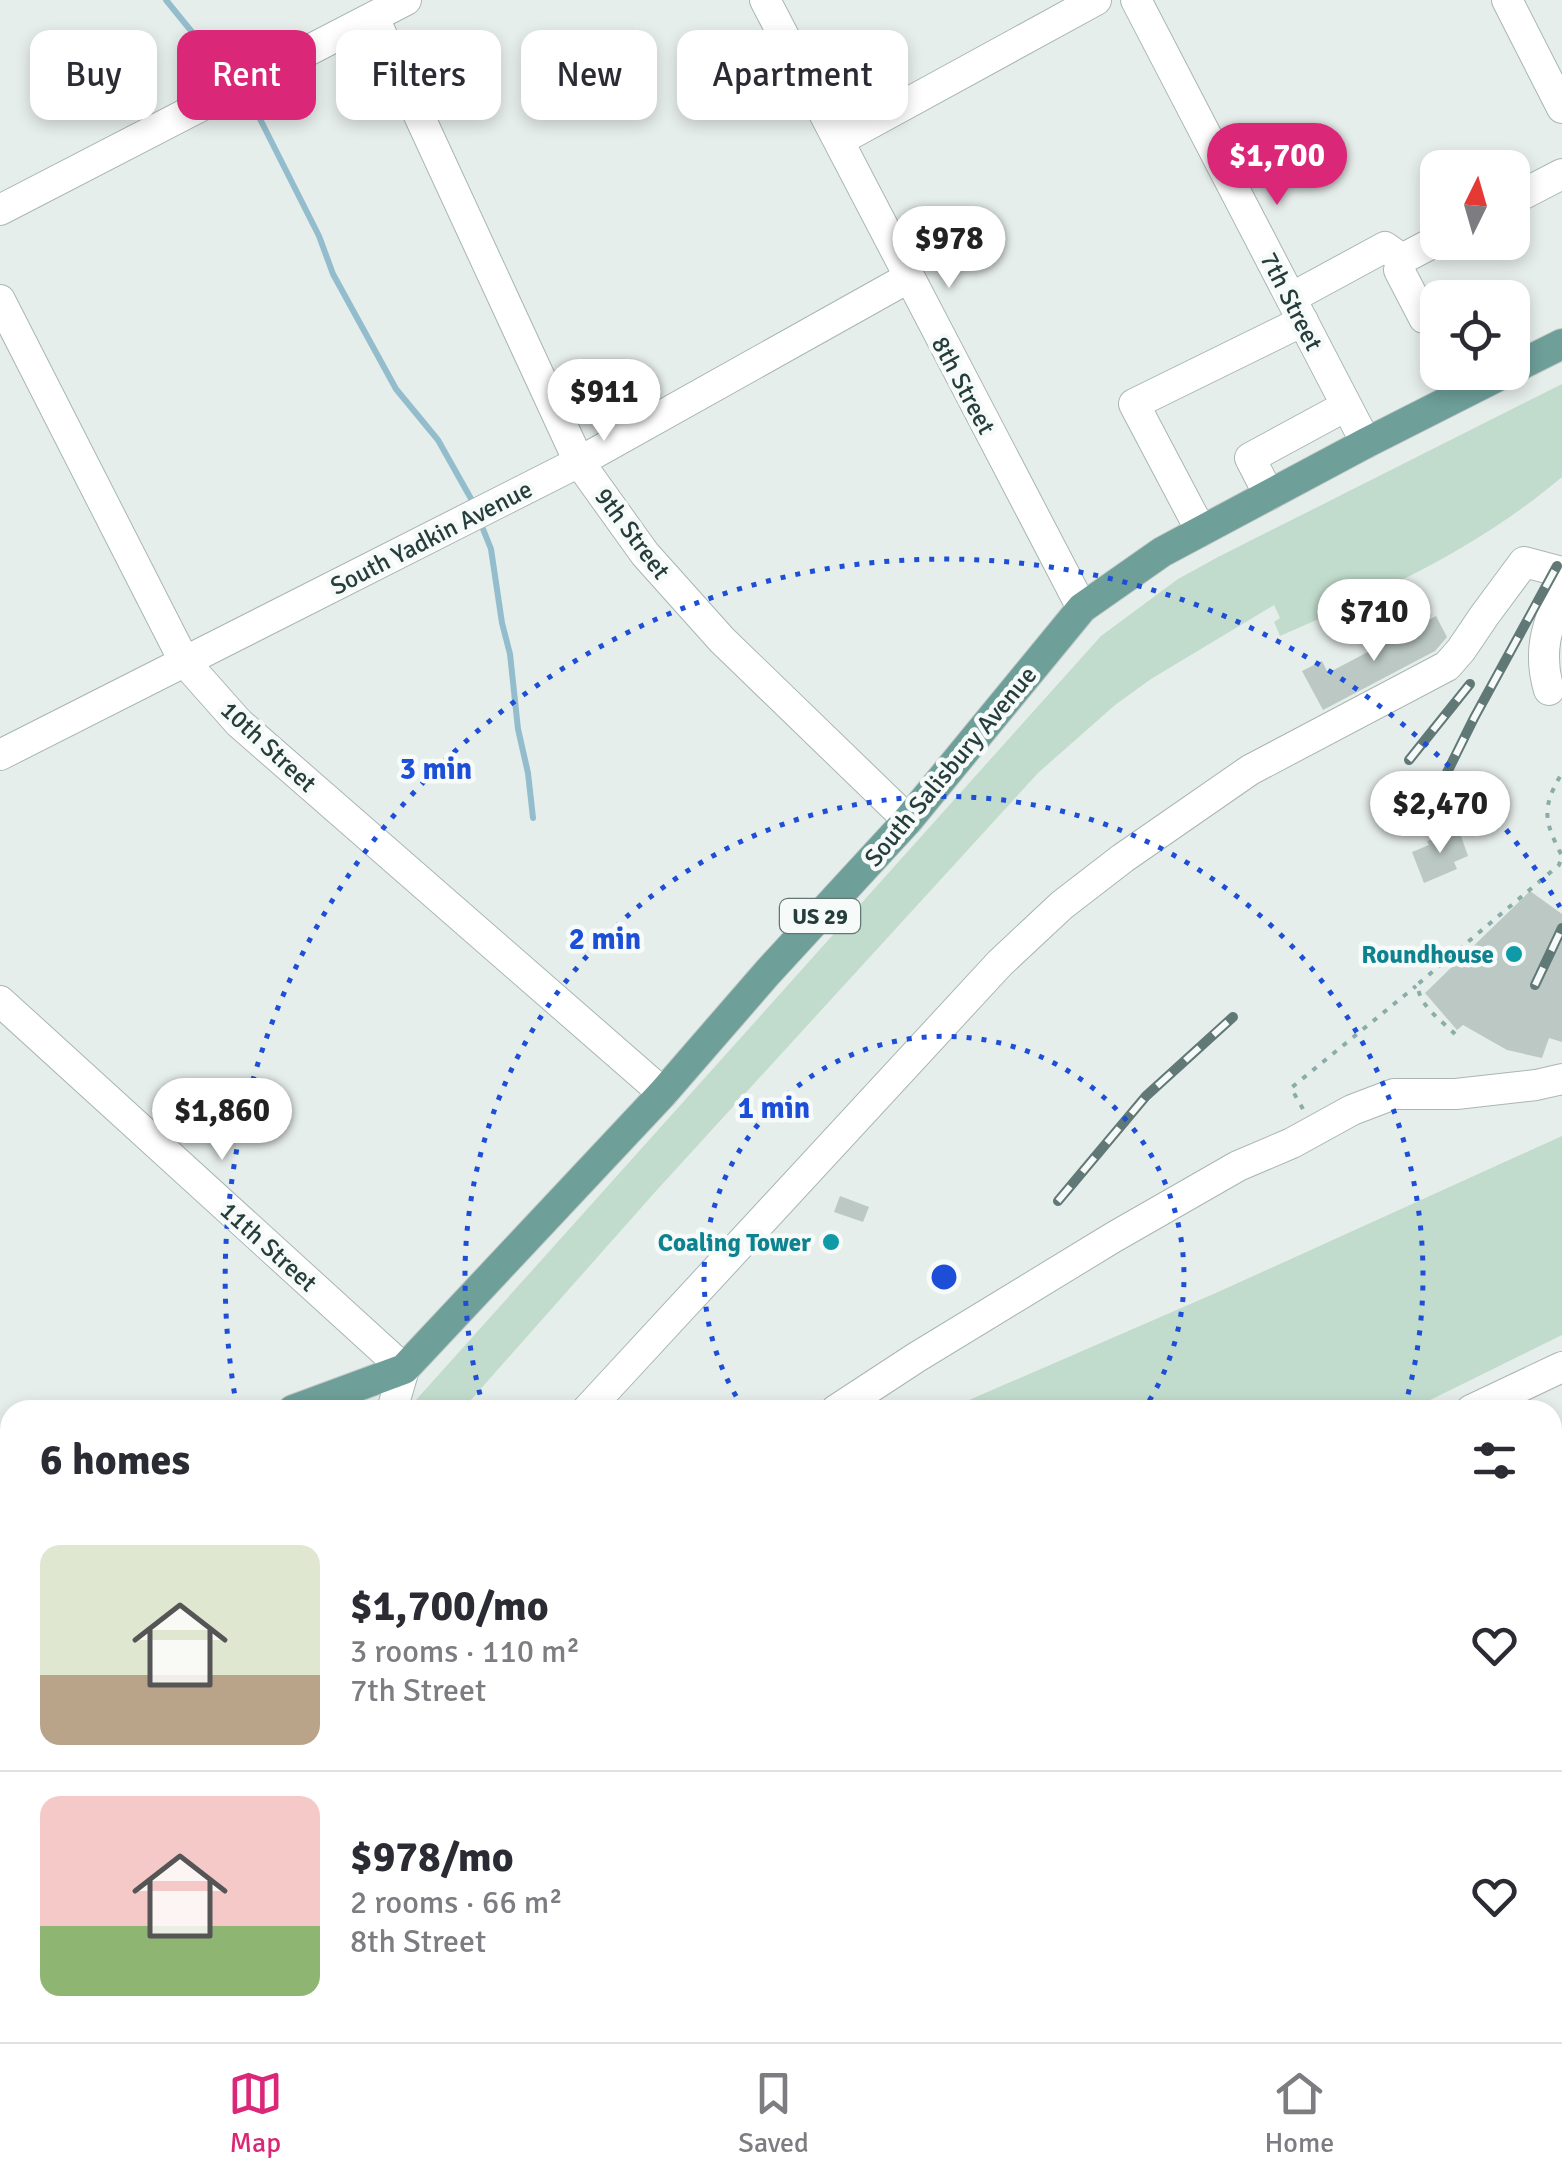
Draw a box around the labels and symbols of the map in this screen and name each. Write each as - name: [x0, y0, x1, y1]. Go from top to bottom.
- pin: $1,700: [1196, 123, 1358, 208]
- north arrow: [1420, 150, 1530, 260]
- pin: $978: [890, 206, 1008, 291]
- street label: 7th Street: [1254, 247, 1330, 356]
- street label: 8th Street: [925, 331, 1002, 440]
- pin: $911: [545, 359, 663, 444]
- street label: South Yadkin Avenue: [325, 473, 537, 602]
- street label: 9th Street: [588, 481, 677, 585]
- pin: $710: [1315, 579, 1433, 664]
- street label: South Salisbury Avenue: [858, 660, 1043, 873]
- street label: 10th Street: [214, 694, 323, 799]
- text: 3 min: [400, 751, 472, 788]
- pin: $2,470: [1359, 771, 1521, 856]
- road number: US 29: [780, 899, 860, 933]
- text: 2 min: [569, 921, 641, 958]
- place label: Roundhouse: [1361, 939, 1494, 970]
- marker: Roundhouse: [1503, 943, 1525, 965]
- pin: $1,860: [141, 1078, 303, 1163]
- text: 1 min: [738, 1090, 810, 1127]
- street label: 11th Street: [214, 1195, 324, 1298]
- place label: Coaling Tower: [658, 1227, 811, 1258]
- marker: Coaling Tower: [820, 1231, 842, 1253]
- centre of rings: [926, 1259, 962, 1295]

